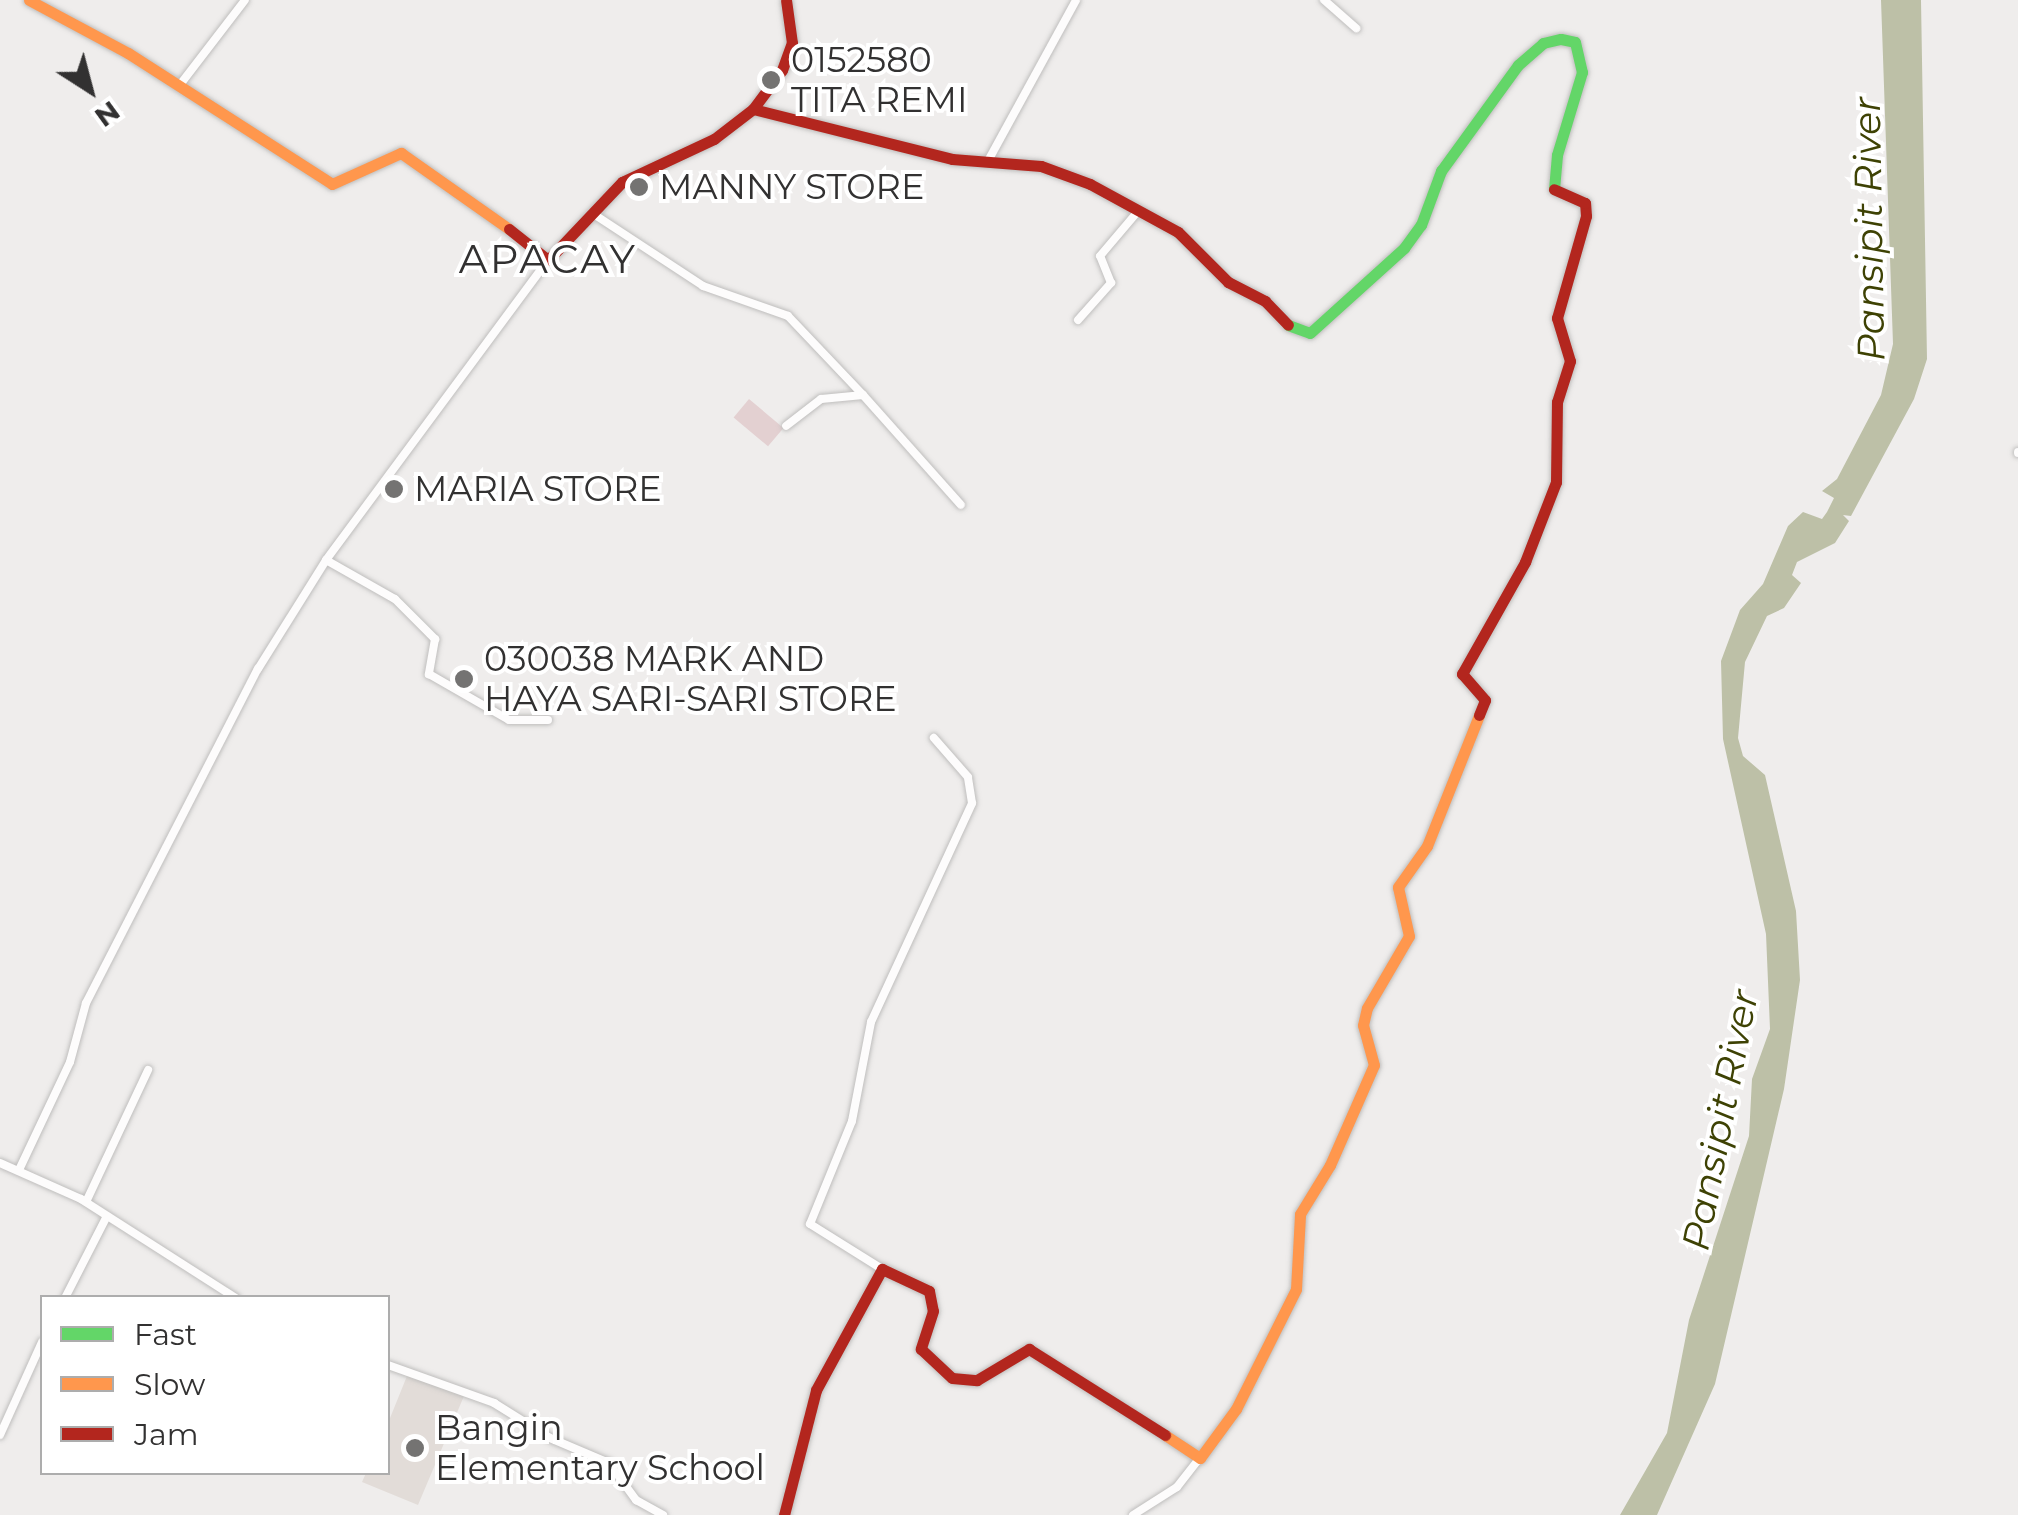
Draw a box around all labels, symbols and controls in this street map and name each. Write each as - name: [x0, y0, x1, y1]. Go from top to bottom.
- place label: 0152580 TITA REMI: [791, 39, 968, 121]
- north arrow: [40, 40, 140, 140]
- marker: 0152580 TITA REMI: [760, 69, 782, 91]
- text: N: [88, 94, 127, 135]
- water label: Pansipit River: [1844, 96, 1894, 362]
- place label: MANNY STORE: [659, 166, 924, 208]
- marker: MANNY STORE: [628, 176, 650, 198]
- district label: APACAY: [459, 235, 637, 283]
- place label: MARIA STORE: [414, 468, 662, 510]
- marker: MARIA STORE: [383, 478, 405, 500]
- place label: 030038 MARK AND HAYA SARI-SARI STORE: [484, 638, 897, 720]
- marker: 030038 MARK AND HAYA SARI-SARI STORE: [453, 668, 475, 690]
- water label: Pansipit River: [1672, 986, 1768, 1254]
- legend: [40, 1295, 390, 1475]
- text: Fast: [134, 1316, 197, 1353]
- text: Slow: [134, 1366, 205, 1403]
- place label: Bangin Elementary School: [435, 1407, 765, 1489]
- text: Jam: [134, 1416, 199, 1453]
- marker: Bangin Elementary School: [404, 1437, 426, 1459]

